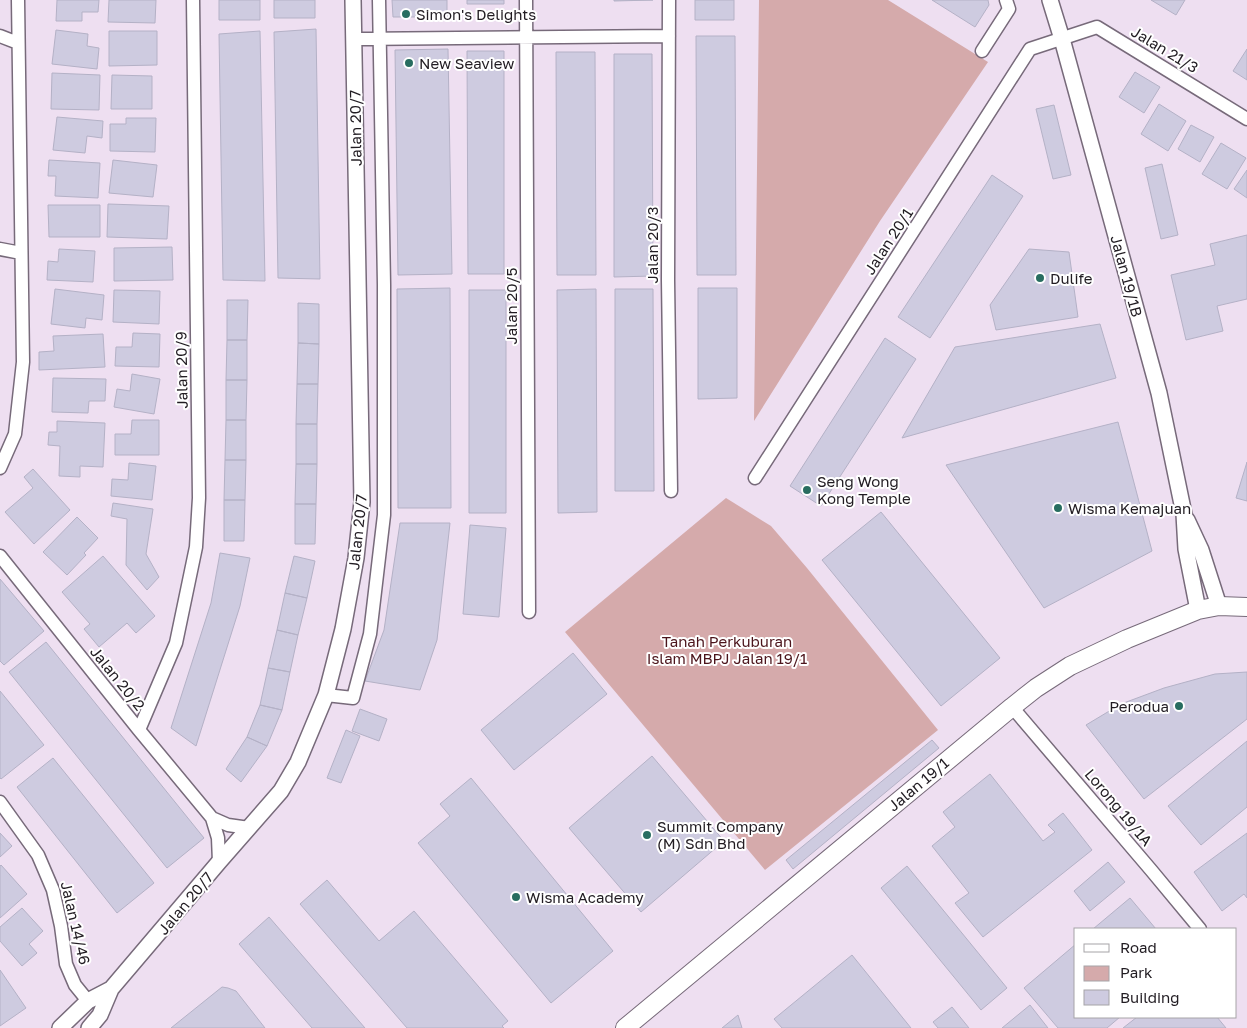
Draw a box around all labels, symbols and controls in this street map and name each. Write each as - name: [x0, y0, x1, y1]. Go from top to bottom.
- place label: Simon's Delights: [416, 5, 536, 23]
- marker: Simon's Delights: [400, 8, 412, 20]
- street label: Jalan 21/3: [1128, 22, 1202, 76]
- place label: New Seaview: [419, 54, 514, 72]
- marker: New Seaview: [403, 57, 415, 69]
- street label: Jalan 20/7: [345, 90, 365, 166]
- street label: Jalan 20/1: [860, 204, 916, 278]
- street label: Jalan 20/3: [643, 206, 661, 284]
- street label: Jalan 19/1B: [1107, 233, 1147, 319]
- street label: Jalan 20/5: [502, 268, 520, 344]
- place label: Dulife: [1050, 269, 1093, 287]
- marker: Dulife: [1034, 272, 1046, 284]
- street label: Jalan 20/9: [171, 331, 191, 409]
- place label: Seng Wong Kong Temple: [817, 472, 911, 507]
- marker: Seng Wong Kong Temple: [801, 484, 813, 496]
- street label: Jalan 20/7: [344, 493, 370, 571]
- place label: Wisma Kemajuan: [1068, 499, 1191, 517]
- marker: Wisma Kemajuan: [1052, 502, 1064, 514]
- park label: Tanah Perkuburan Islam MBPJ Jalan 19/1: [647, 632, 807, 667]
- street label: Jalan 20/2: [87, 642, 149, 714]
- place label: Perodua: [1109, 697, 1169, 715]
- marker: Perodua: [1173, 700, 1185, 712]
- street label: Jalan 19/1: [884, 753, 952, 815]
- street label: Lorong 19/1A: [1082, 765, 1156, 849]
- place label: Summit Company (M) Sdn Bhd: [657, 817, 784, 852]
- marker: Summit Company (M) Sdn Bhd: [641, 829, 653, 841]
- street label: Jalan 20/7: [154, 868, 216, 938]
- street label: Jalan 14/46: [58, 880, 94, 966]
- place label: Wisma Academy: [526, 888, 644, 906]
- marker: Wisma Academy: [510, 891, 522, 903]
- legend: [1074, 928, 1237, 1018]
- text: Road: [1120, 938, 1157, 956]
- text: Park: [1120, 963, 1153, 981]
- text: Building: [1120, 988, 1180, 1006]

